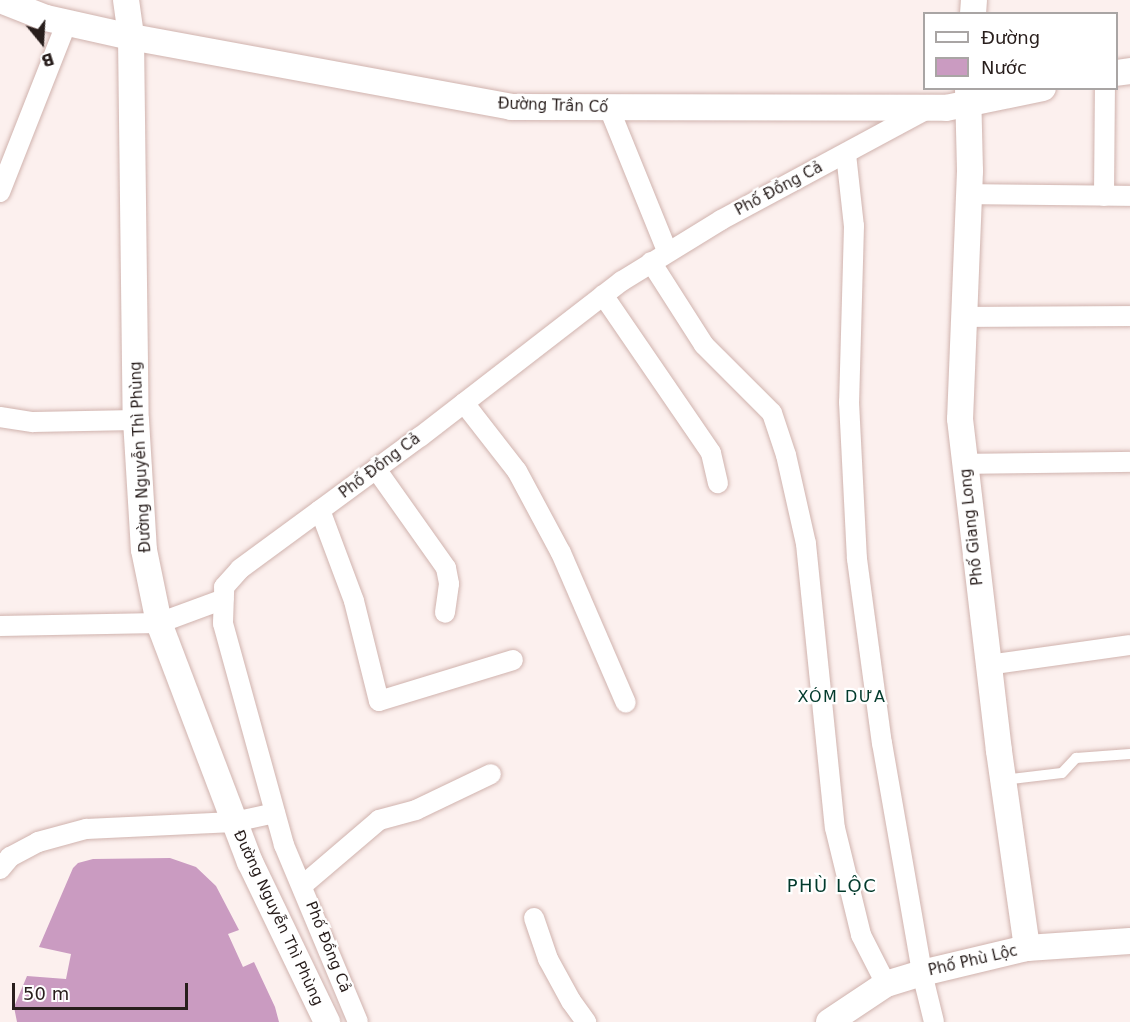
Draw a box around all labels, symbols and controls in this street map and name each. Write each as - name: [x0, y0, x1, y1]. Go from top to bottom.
- north arrow: [12, 12, 72, 72]
- legend: [923, 12, 1118, 90]
- text: Đường: [981, 27, 1040, 48]
- text: B: [39, 49, 56, 71]
- text: Nước: [981, 57, 1027, 78]
- street label: Đường Trần Cố: [498, 95, 608, 117]
- street label: Phố Đồng Cả: [732, 158, 826, 220]
- street label: Đường Nguyễn Thì Phùng: [127, 361, 155, 553]
- street label: Phố Đồng Cả: [336, 430, 424, 502]
- street label: Phố Giang Long: [957, 468, 987, 586]
- district label: XÓM DƯA: [798, 687, 886, 707]
- street label: Đường Nguyễn Thì Phùng: [229, 827, 327, 1009]
- district label: PHÙ LỘC: [787, 875, 877, 897]
- street label: Phố Đồng Cả: [302, 899, 354, 995]
- street label: Phố Phù Lộc: [927, 942, 1019, 980]
- scale bar: [15, 971, 190, 1009]
- text: 50 m: [23, 983, 69, 1004]

